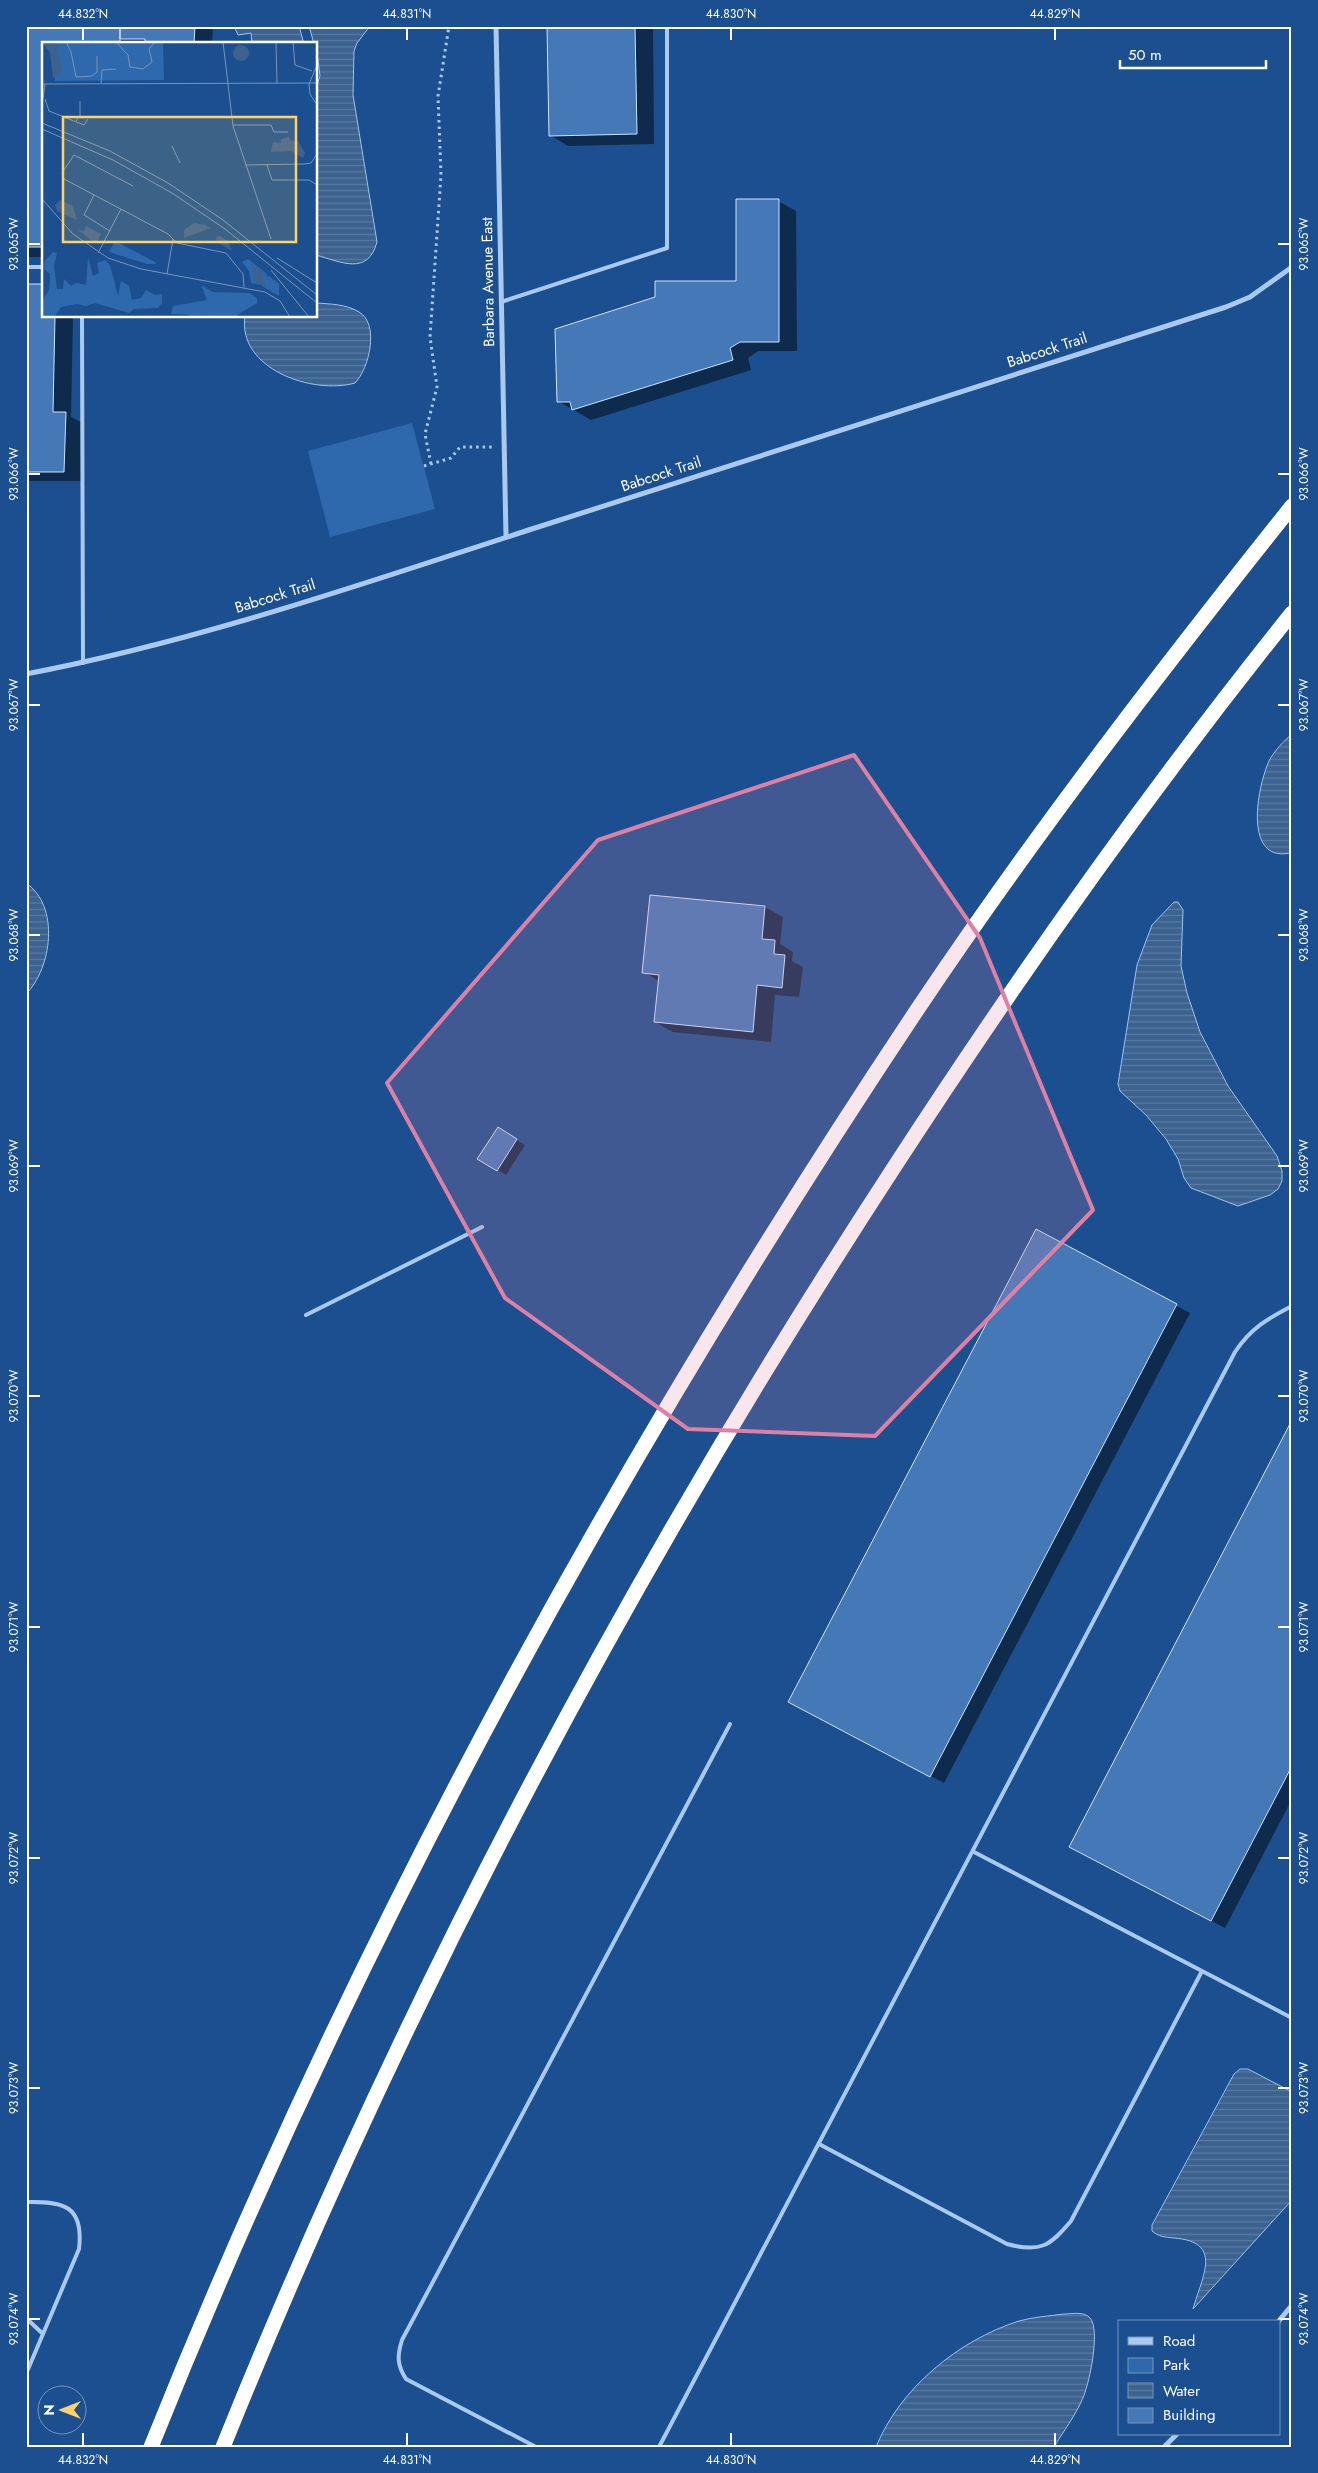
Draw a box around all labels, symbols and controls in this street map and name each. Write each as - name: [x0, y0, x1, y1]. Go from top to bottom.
- text: 44.832°N: [58, 5, 108, 23]
- text: 44.831°N: [383, 5, 431, 23]
- text: 44.830°N: [706, 5, 756, 23]
- text: 44.829°N: [1030, 5, 1080, 23]
- scale bar: [1120, 38, 1267, 70]
- inset map: [42, 42, 318, 318]
- text: 50 m: [1128, 44, 1162, 66]
- text: 93.065°W: [5, 217, 23, 270]
- street label: Barbara Avenue East: [476, 217, 500, 347]
- text: 93.065°W: [1295, 217, 1313, 270]
- street label: Babcock Trail: [1004, 327, 1090, 373]
- text: 93.066°W: [5, 447, 23, 501]
- text: 93.066°W: [1295, 447, 1313, 501]
- street label: Babcock Trail: [618, 451, 704, 497]
- street label: Babcock Trail: [232, 573, 318, 619]
- text: 93.067°W: [5, 679, 23, 731]
- text: 93.067°W: [1295, 679, 1313, 731]
- text: 93.068°W: [5, 908, 23, 961]
- text: 93.068°W: [1295, 908, 1313, 961]
- text: 93.069°W: [5, 1139, 23, 1193]
- text: 93.069°W: [1295, 1139, 1313, 1193]
- text: 93.070°W: [5, 1369, 23, 1422]
- text: 93.070°W: [1295, 1369, 1313, 1422]
- text: 93.071°W: [5, 1601, 23, 1653]
- text: 93.071°W: [1295, 1601, 1313, 1653]
- text: 93.072°W: [5, 1832, 23, 1884]
- text: 93.072°W: [1295, 1832, 1313, 1884]
- text: 93.073°W: [5, 2062, 23, 2114]
- text: 93.073°W: [1295, 2062, 1313, 2114]
- text: 93.074°W: [5, 2293, 23, 2345]
- text: 93.074°W: [1295, 2293, 1313, 2345]
- legend: [1118, 2320, 1280, 2436]
- text: Road: [1163, 2330, 1195, 2352]
- text: Park: [1163, 2354, 1190, 2376]
- text: Water: [1163, 2380, 1201, 2402]
- north arrow: [38, 2386, 88, 2436]
- text: N: [39, 2404, 59, 2416]
- text: Building: [1163, 2404, 1215, 2426]
- text: 44.832°N: [58, 2451, 108, 2469]
- text: 44.831°N: [383, 2451, 431, 2469]
- text: 44.830°N: [706, 2451, 756, 2469]
- text: 44.829°N: [1030, 2451, 1080, 2469]

